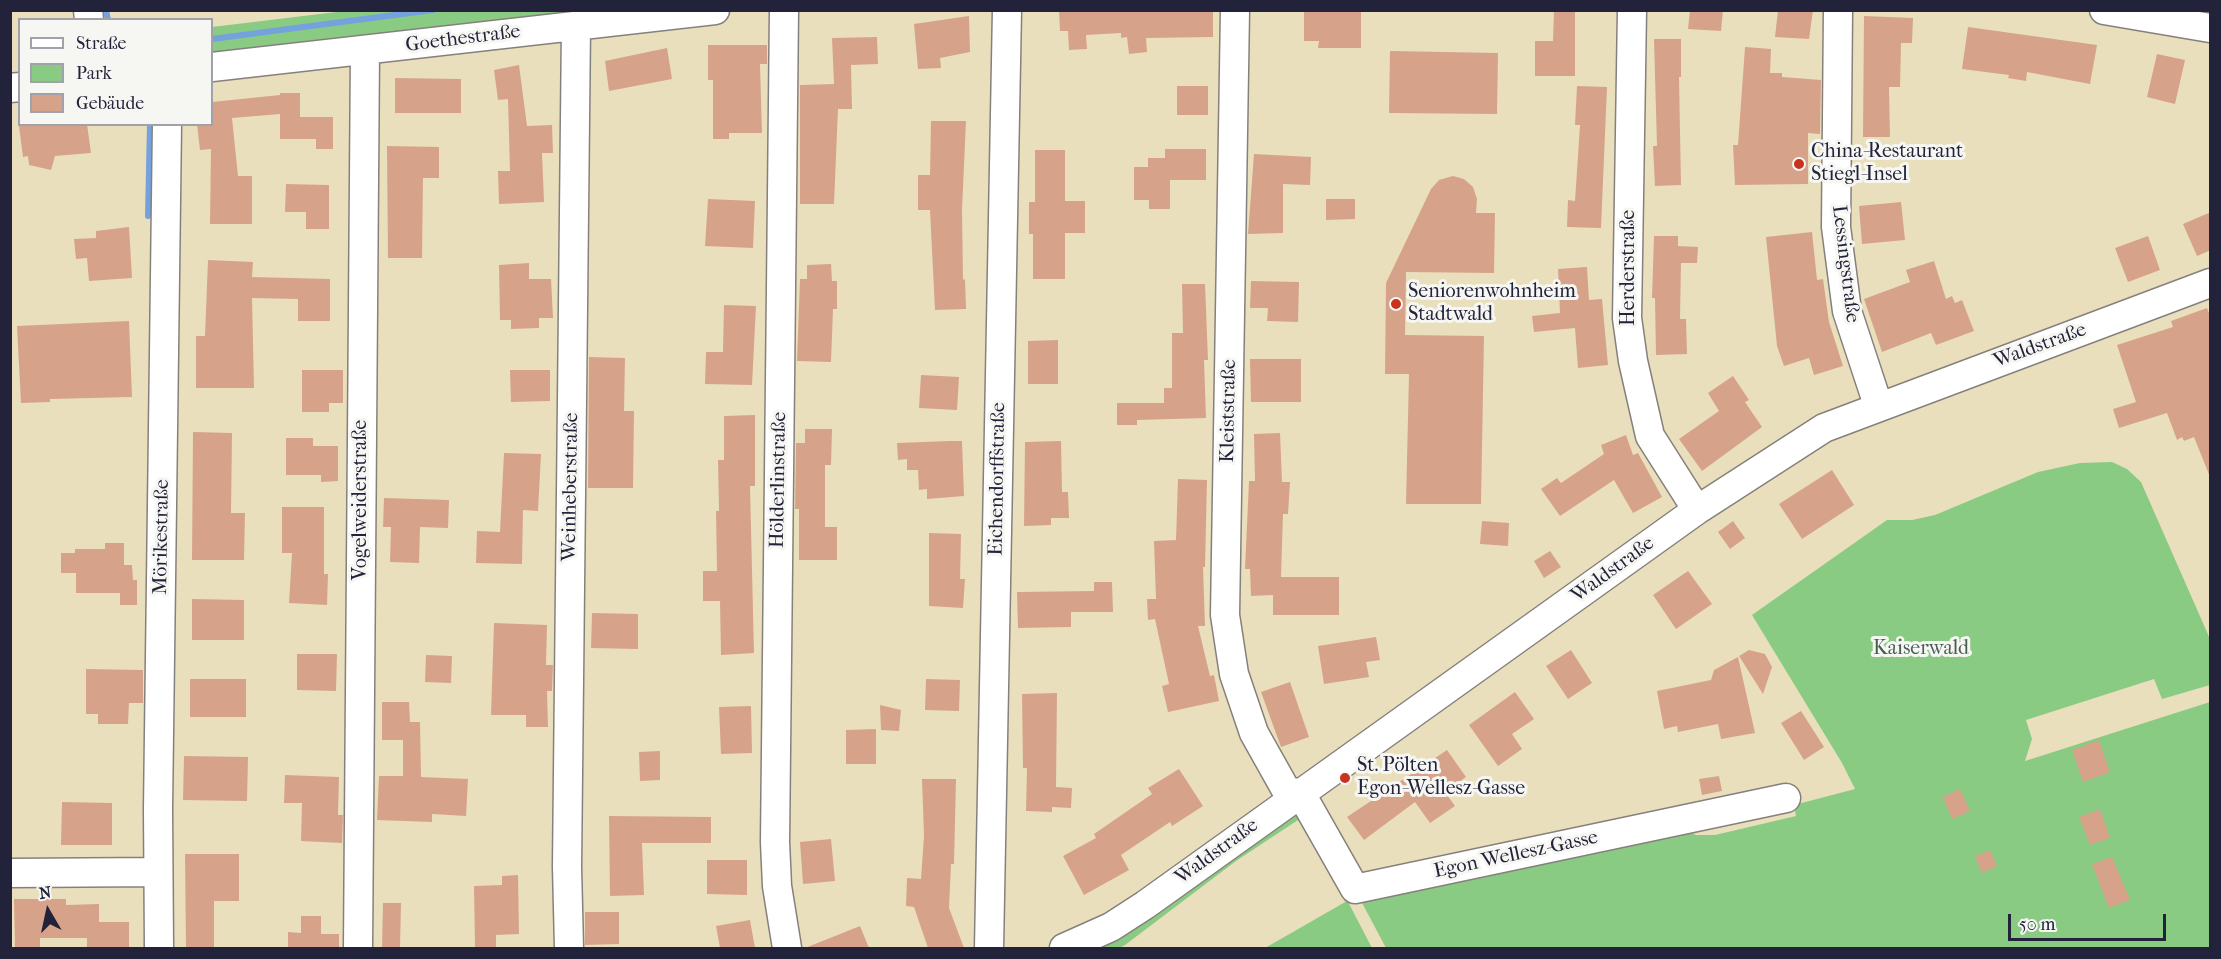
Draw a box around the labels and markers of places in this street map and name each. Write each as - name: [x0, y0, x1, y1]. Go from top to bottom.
- place label: China-Restaurant Stiegl-Insel: [1811, 140, 1963, 187]
- marker: China-Restaurant Stiegl-Insel: [1792, 157, 1806, 171]
- place label: Seniorenwohnheim Stadtwald: [1408, 280, 1576, 327]
- marker: Seniorenwohnheim Stadtwald: [1389, 297, 1403, 311]
- place label: St. Pölten Egon-Wellesz-Gasse: [1357, 754, 1525, 801]
- marker: St. Pölten Egon-Wellesz-Gasse: [1338, 771, 1352, 785]

